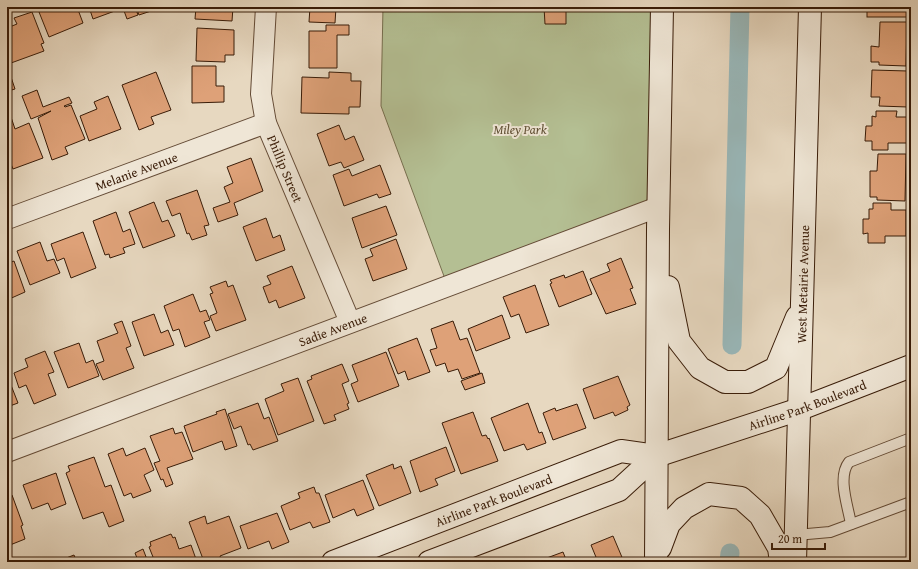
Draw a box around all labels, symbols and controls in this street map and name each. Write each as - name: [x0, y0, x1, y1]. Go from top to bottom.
- park label: Miley Park: [493, 120, 547, 139]
- street label: Phillip Street: [262, 132, 308, 206]
- street label: Melanie Avenue: [93, 148, 180, 195]
- street label: West Metairie Avenue: [792, 225, 814, 344]
- street label: Sadie Avenue: [296, 308, 370, 351]
- street label: Airline Park Boulevard: [746, 375, 869, 435]
- street label: Airline Park Boulevard: [432, 469, 555, 532]
- scale bar: [772, 525, 825, 551]
- text: 20 m: [778, 530, 802, 547]

